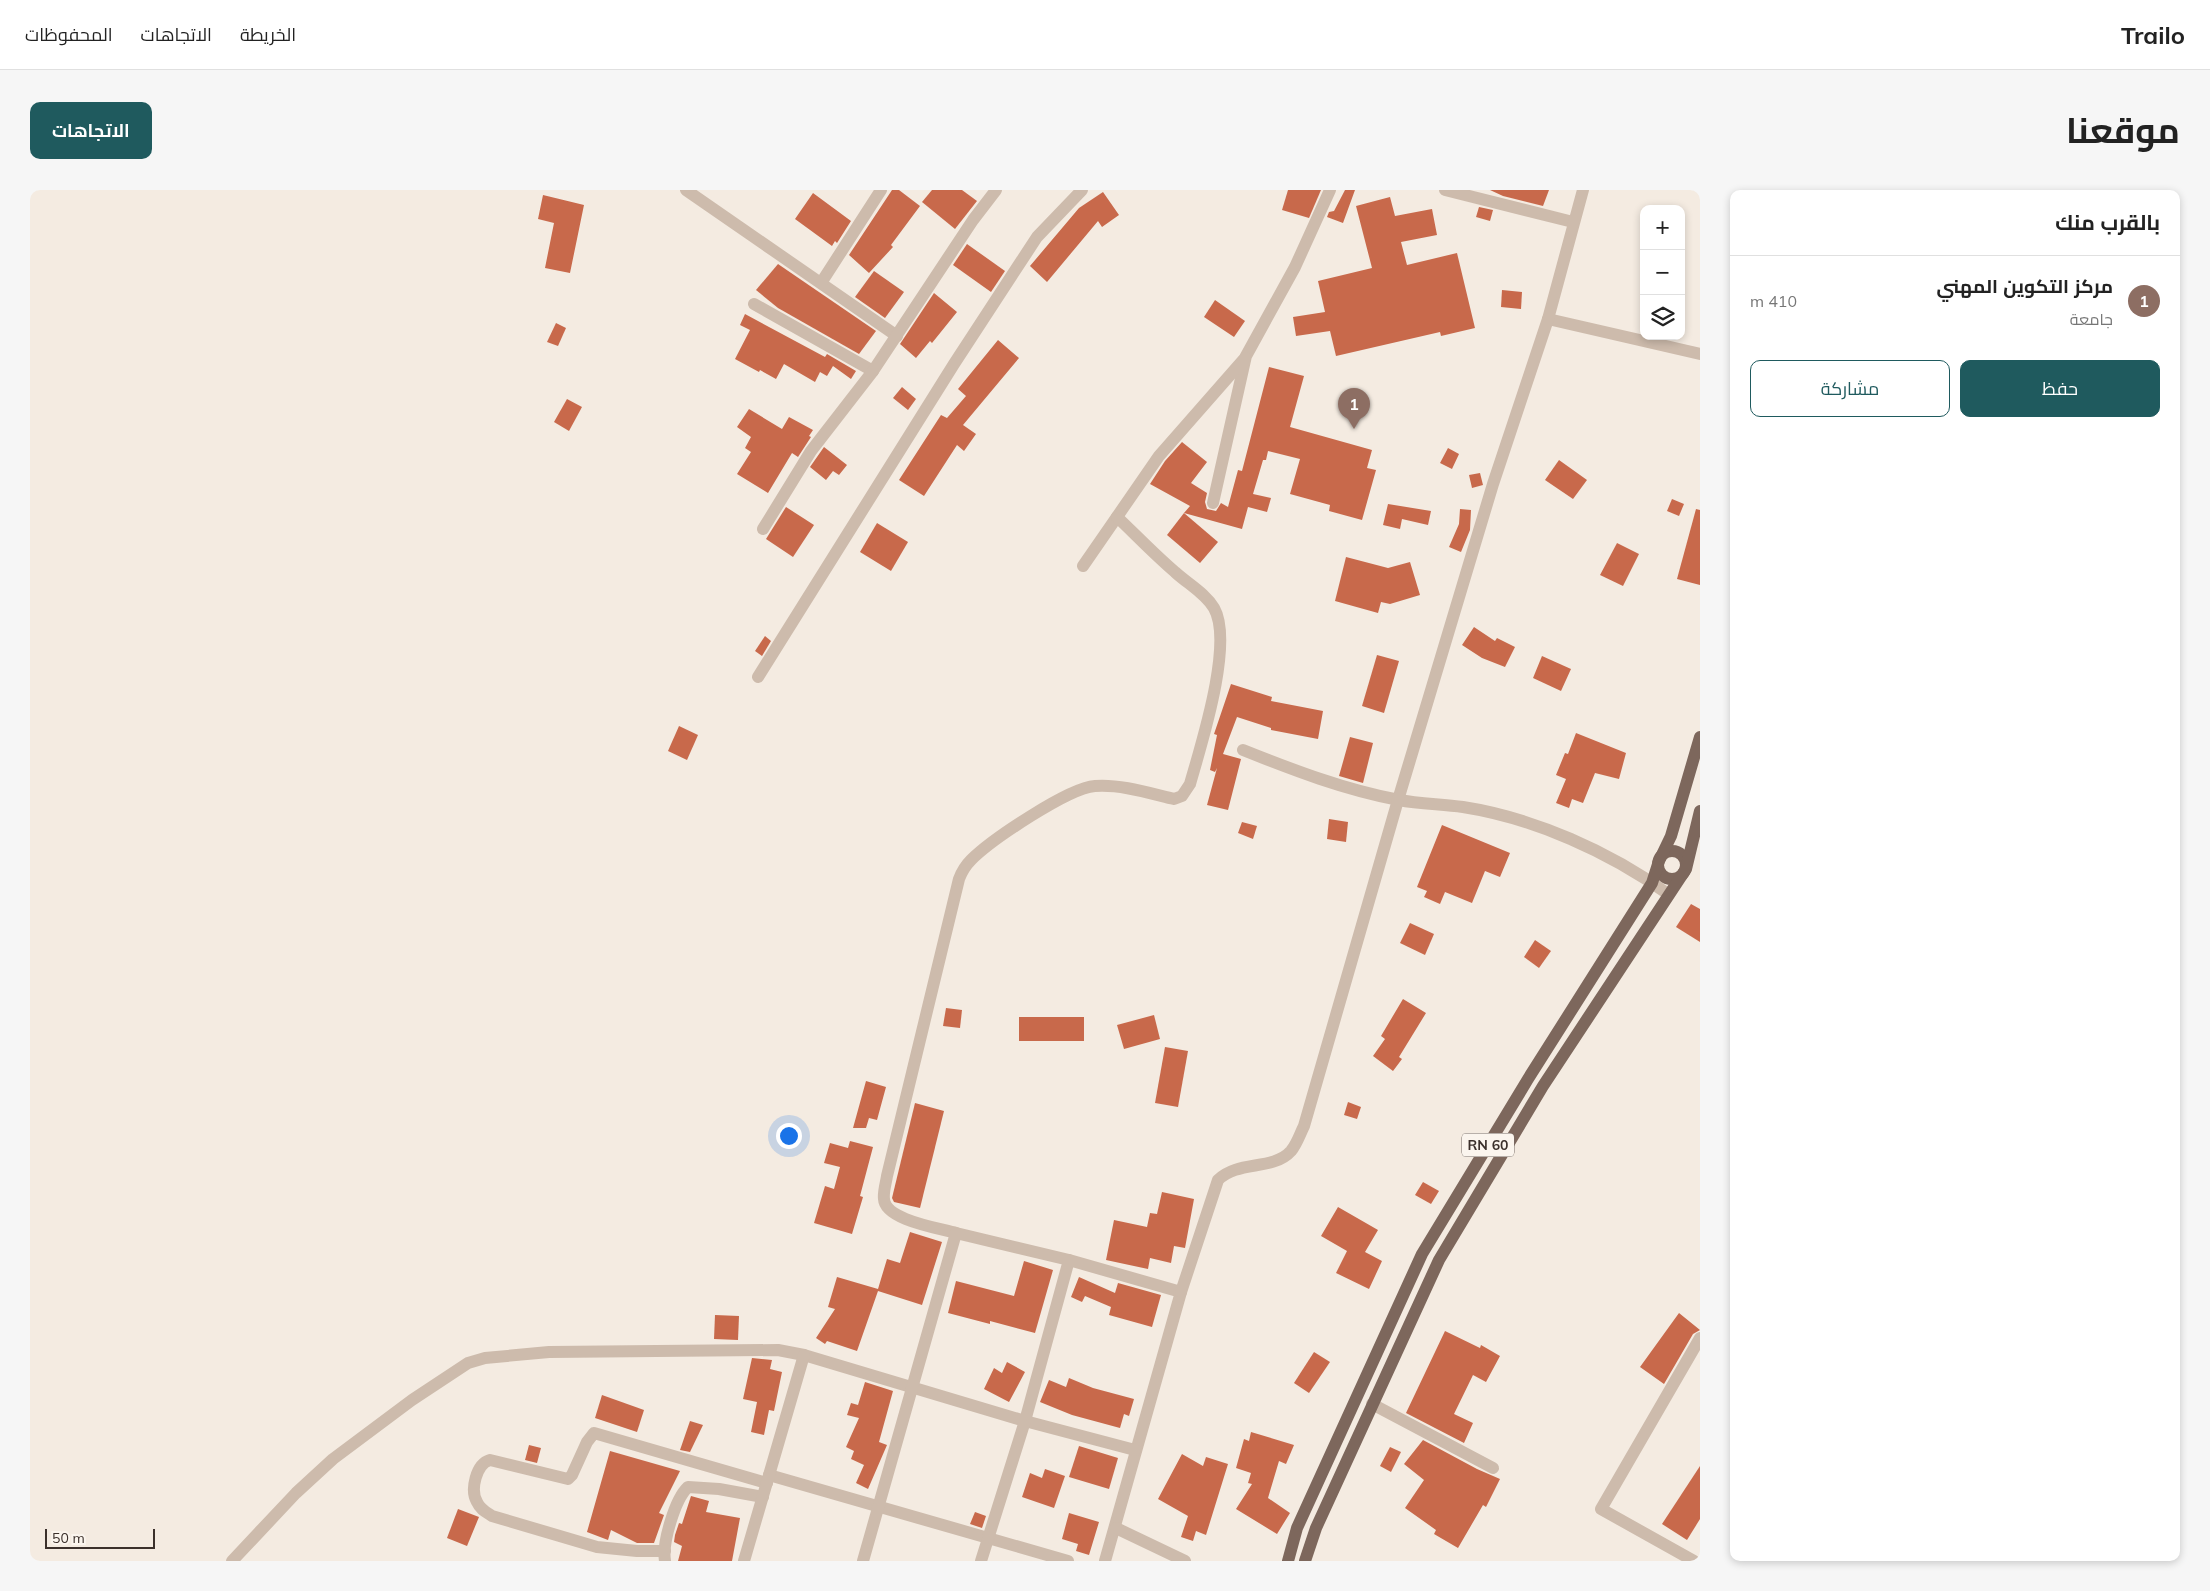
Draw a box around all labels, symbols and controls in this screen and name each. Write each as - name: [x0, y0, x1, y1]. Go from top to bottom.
- text: Trailo: [2121, 20, 2185, 50]
- text: المحفوظات: [25, 23, 113, 46]
- text: الاتجاهات: [141, 23, 212, 46]
- text: الخريطة: [240, 23, 296, 46]
- button: الاتجاهات: [30, 102, 152, 159]
- text: موقعنا: [2066, 108, 2180, 152]
- map controls: [1640, 205, 1685, 340]
- button: +: [1640, 205, 1685, 250]
- text: بالقرب منك: [2055, 209, 2160, 235]
- button: −: [1640, 250, 1685, 295]
- text: مركز التكوين المهني: [1937, 274, 2113, 298]
- text: 410 m: [1750, 291, 1797, 311]
- text: 1: [2139, 291, 2149, 311]
- button: layers: [1640, 295, 1685, 340]
- text: جامعة: [2070, 309, 2113, 329]
- button: مشاركة: [1750, 360, 1950, 417]
- button: حفظ: [1960, 360, 2160, 417]
- pin: 1: [1338, 388, 1370, 429]
- your location: [776, 1123, 802, 1149]
- road number: RN 60: [1462, 1134, 1514, 1156]
- scale bar: [45, 1526, 155, 1549]
- text: 50 m: [52, 1529, 85, 1547]

